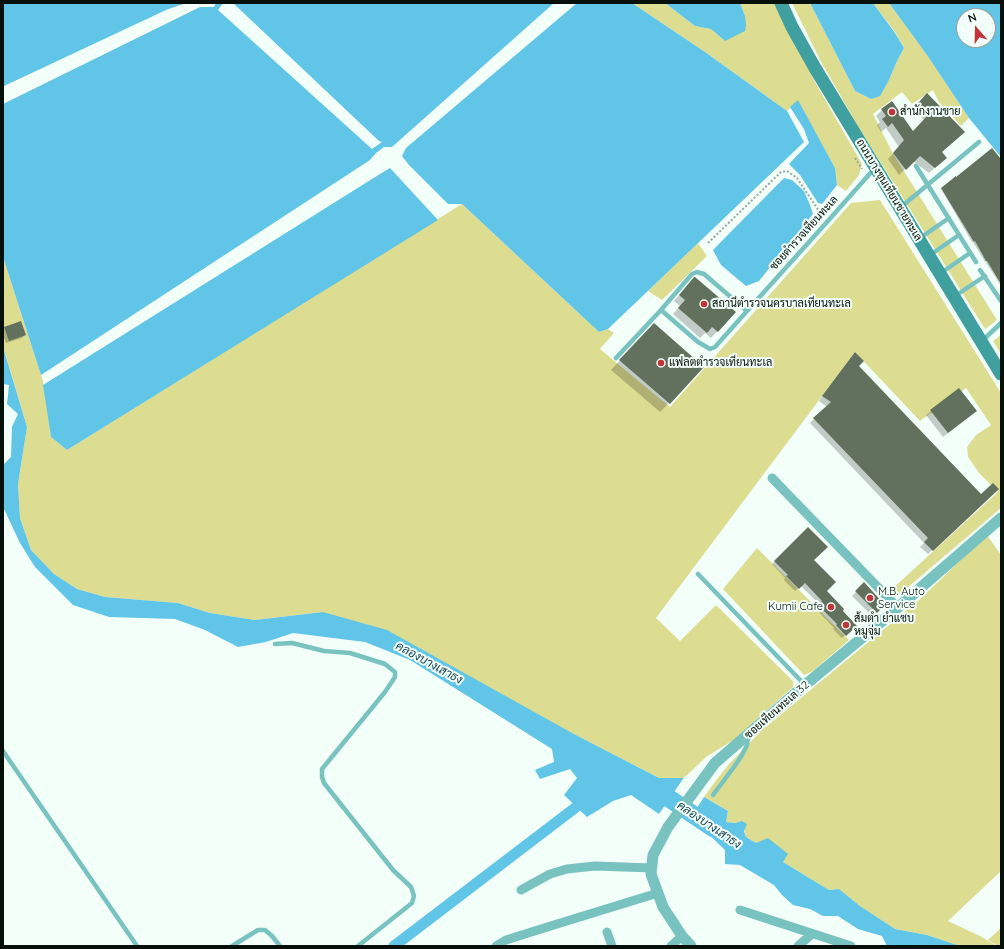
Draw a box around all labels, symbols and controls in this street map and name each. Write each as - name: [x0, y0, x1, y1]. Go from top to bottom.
- north arrow: [956, 8, 996, 48]
- text: N: [966, 10, 978, 26]
- place label: สำนักงานขาย: [900, 105, 961, 119]
- marker: สำนักงานขาย: [887, 107, 897, 117]
- street label: ถนนบางขุนเทียนชายทะเล: [853, 137, 925, 243]
- street label: ซอยตำรวจเทียนทะเล: [767, 193, 841, 273]
- place label: สถานีตำรวจนครบาลเทียนทะเล: [712, 297, 851, 311]
- marker: สถานีตำรวจนครบาลเทียนทะเล: [699, 299, 709, 309]
- place label: แฟลตตำรวจเทียนทะเล: [669, 356, 772, 370]
- marker: แฟลตตำรวจเทียนทะเล: [656, 358, 666, 368]
- place label: M.B. Auto Service: [878, 585, 925, 611]
- marker: M.B. Auto Service: [865, 593, 875, 603]
- place label: Kumii Cafe: [768, 600, 823, 614]
- marker: Kumii Cafe: [826, 602, 836, 612]
- place label: ส้มตำ ยำแซบ หมูจุ่ม: [854, 612, 914, 638]
- marker: ส้มตำ ยำแซบ หมูจุ่ม: [841, 620, 851, 630]
- water label: คลองบางเสาธง: [393, 639, 465, 687]
- street label: ซอยเทียนทะเล 32: [742, 678, 812, 742]
- water label: คลองบางเสาธง: [674, 798, 744, 852]

